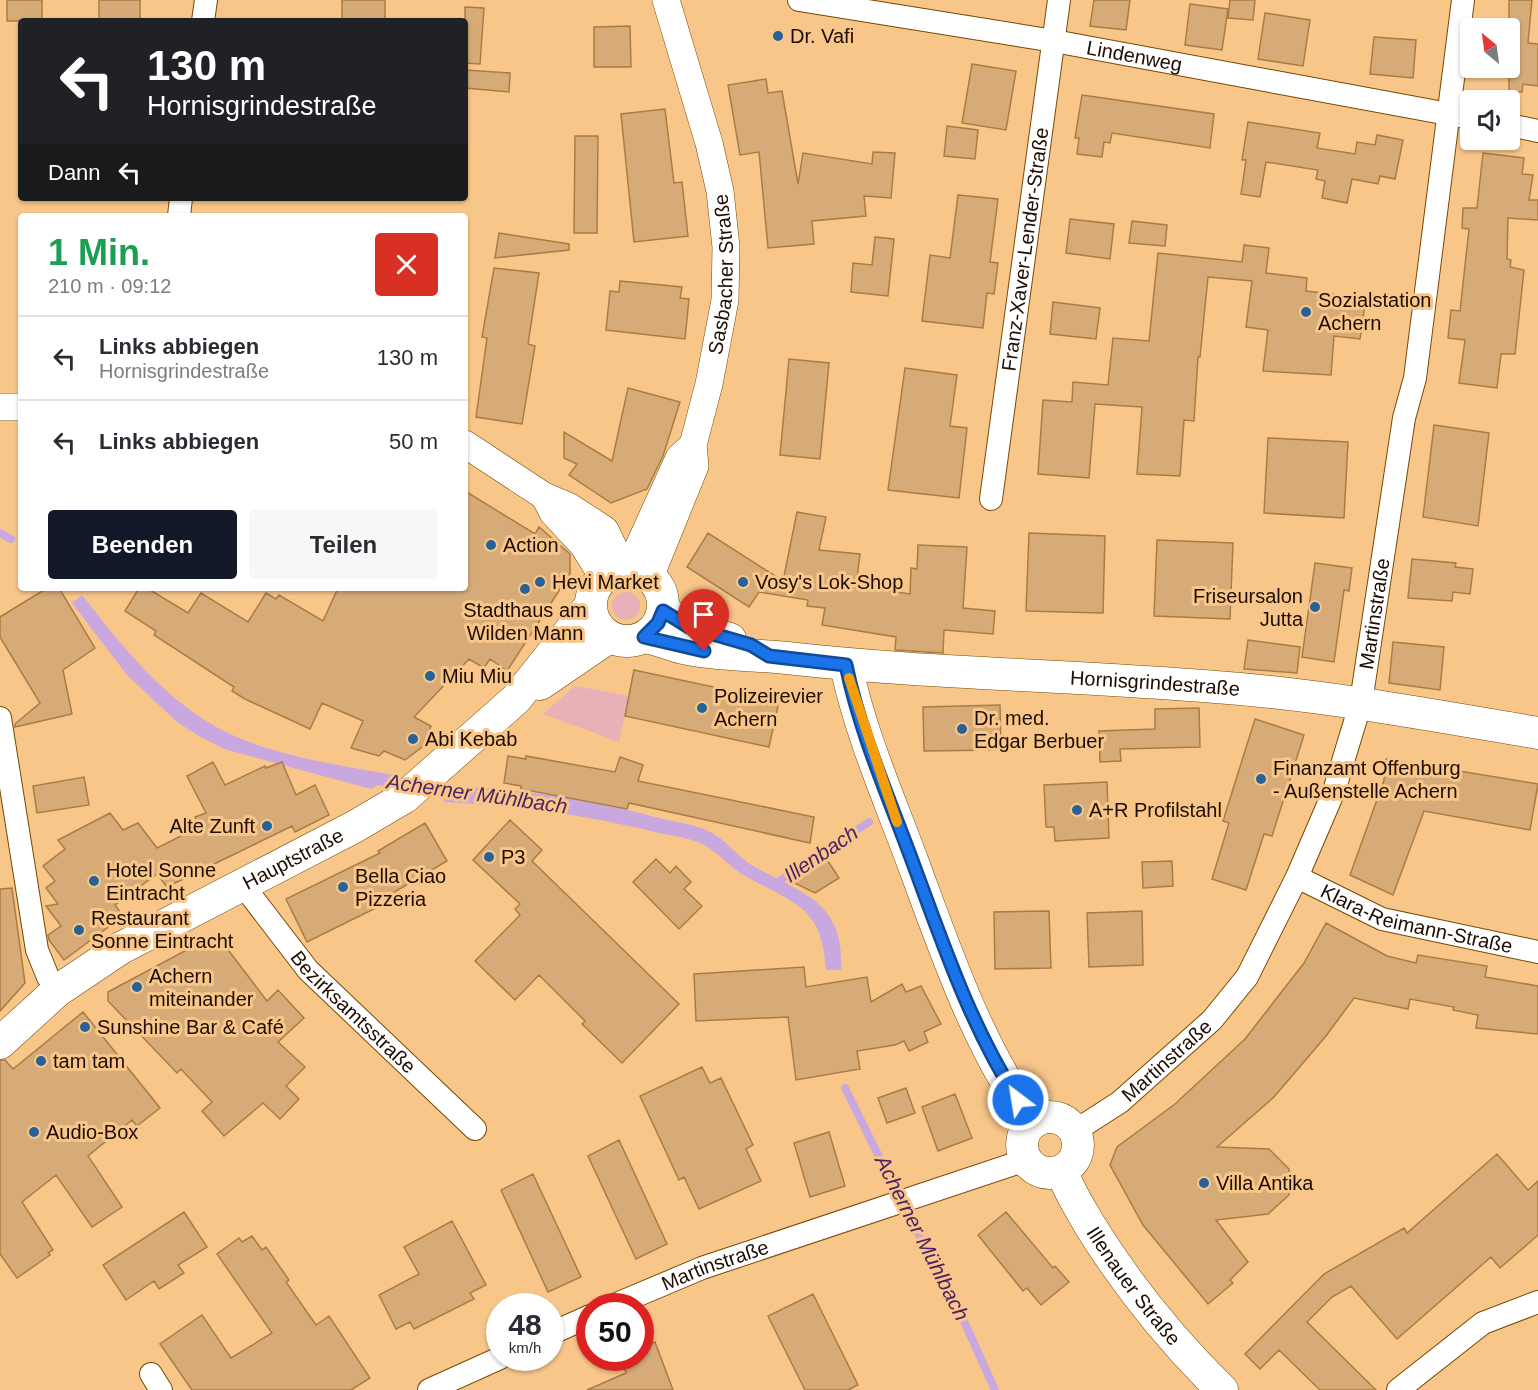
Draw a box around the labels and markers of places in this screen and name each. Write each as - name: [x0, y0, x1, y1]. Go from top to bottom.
- place label: Dr. Vafi: [790, 25, 854, 47]
- marker: Dr. Vafi: [771, 29, 785, 43]
- place label: Sozialstation Achern: [1318, 289, 1431, 334]
- marker: Sozialstation Achern: [1299, 305, 1313, 319]
- place label: Action: [503, 534, 559, 556]
- marker: Action: [484, 538, 498, 552]
- place label: Hevi Market: [552, 571, 659, 593]
- place label: Vosy's Lok-Shop: [755, 571, 903, 593]
- marker: Hevi Market: [533, 575, 547, 589]
- marker: Vosy's Lok-Shop: [736, 575, 750, 589]
- marker: Stadthaus am Wilden Mann: [518, 582, 532, 596]
- place label: Friseursalon Jutta: [1193, 585, 1304, 630]
- pin: [678, 589, 729, 651]
- place label: Stadthaus am Wilden Mann: [463, 599, 587, 644]
- marker: Friseursalon Jutta: [1308, 600, 1322, 614]
- place label: Miu Miu: [442, 665, 512, 687]
- marker: Miu Miu: [423, 669, 437, 683]
- place label: Polizeirevier Achern: [714, 685, 823, 730]
- marker: Polizeirevier Achern: [695, 701, 709, 715]
- place label: Dr. med. Edgar Berbuer: [974, 707, 1104, 752]
- marker: Dr. med. Edgar Berbuer: [955, 722, 969, 736]
- place label: Abi Kebab: [425, 728, 517, 750]
- marker: Abi Kebab: [406, 732, 420, 746]
- place label: Finanzamt Offenburg - Außenstelle Achern: [1273, 757, 1461, 802]
- marker: Finanzamt Offenburg - Außenstelle Achern: [1254, 772, 1268, 786]
- place label: A+R Profilstahl: [1089, 799, 1222, 821]
- marker: A+R Profilstahl: [1070, 803, 1084, 817]
- place label: Alte Zunft: [169, 815, 255, 837]
- marker: Alte Zunft: [260, 819, 274, 833]
- place label: P3: [501, 846, 525, 868]
- marker: P3: [482, 850, 496, 864]
- place label: Hotel Sonne Eintracht: [106, 859, 216, 904]
- place label: Bella Ciao Pizzeria: [355, 865, 446, 910]
- marker: Hotel Sonne Eintracht: [87, 874, 101, 888]
- marker: Bella Ciao Pizzeria: [336, 880, 350, 894]
- place label: Restaurant Sonne Eintracht: [91, 907, 234, 952]
- marker: Restaurant Sonne Eintracht: [72, 923, 86, 937]
- place label: Achern miteinander: [149, 965, 254, 1010]
- marker: Achern miteinander: [130, 980, 144, 994]
- place label: Sunshine Bar & Café: [97, 1016, 284, 1038]
- marker: Sunshine Bar & Café: [78, 1020, 92, 1034]
- place label: tam tam: [53, 1050, 125, 1072]
- marker: tam tam: [34, 1054, 48, 1068]
- place label: Audio-Box: [46, 1121, 138, 1143]
- marker: Audio-Box: [27, 1125, 41, 1139]
- place label: Villa Antika: [1216, 1172, 1314, 1194]
- marker: Villa Antika: [1197, 1176, 1211, 1190]

